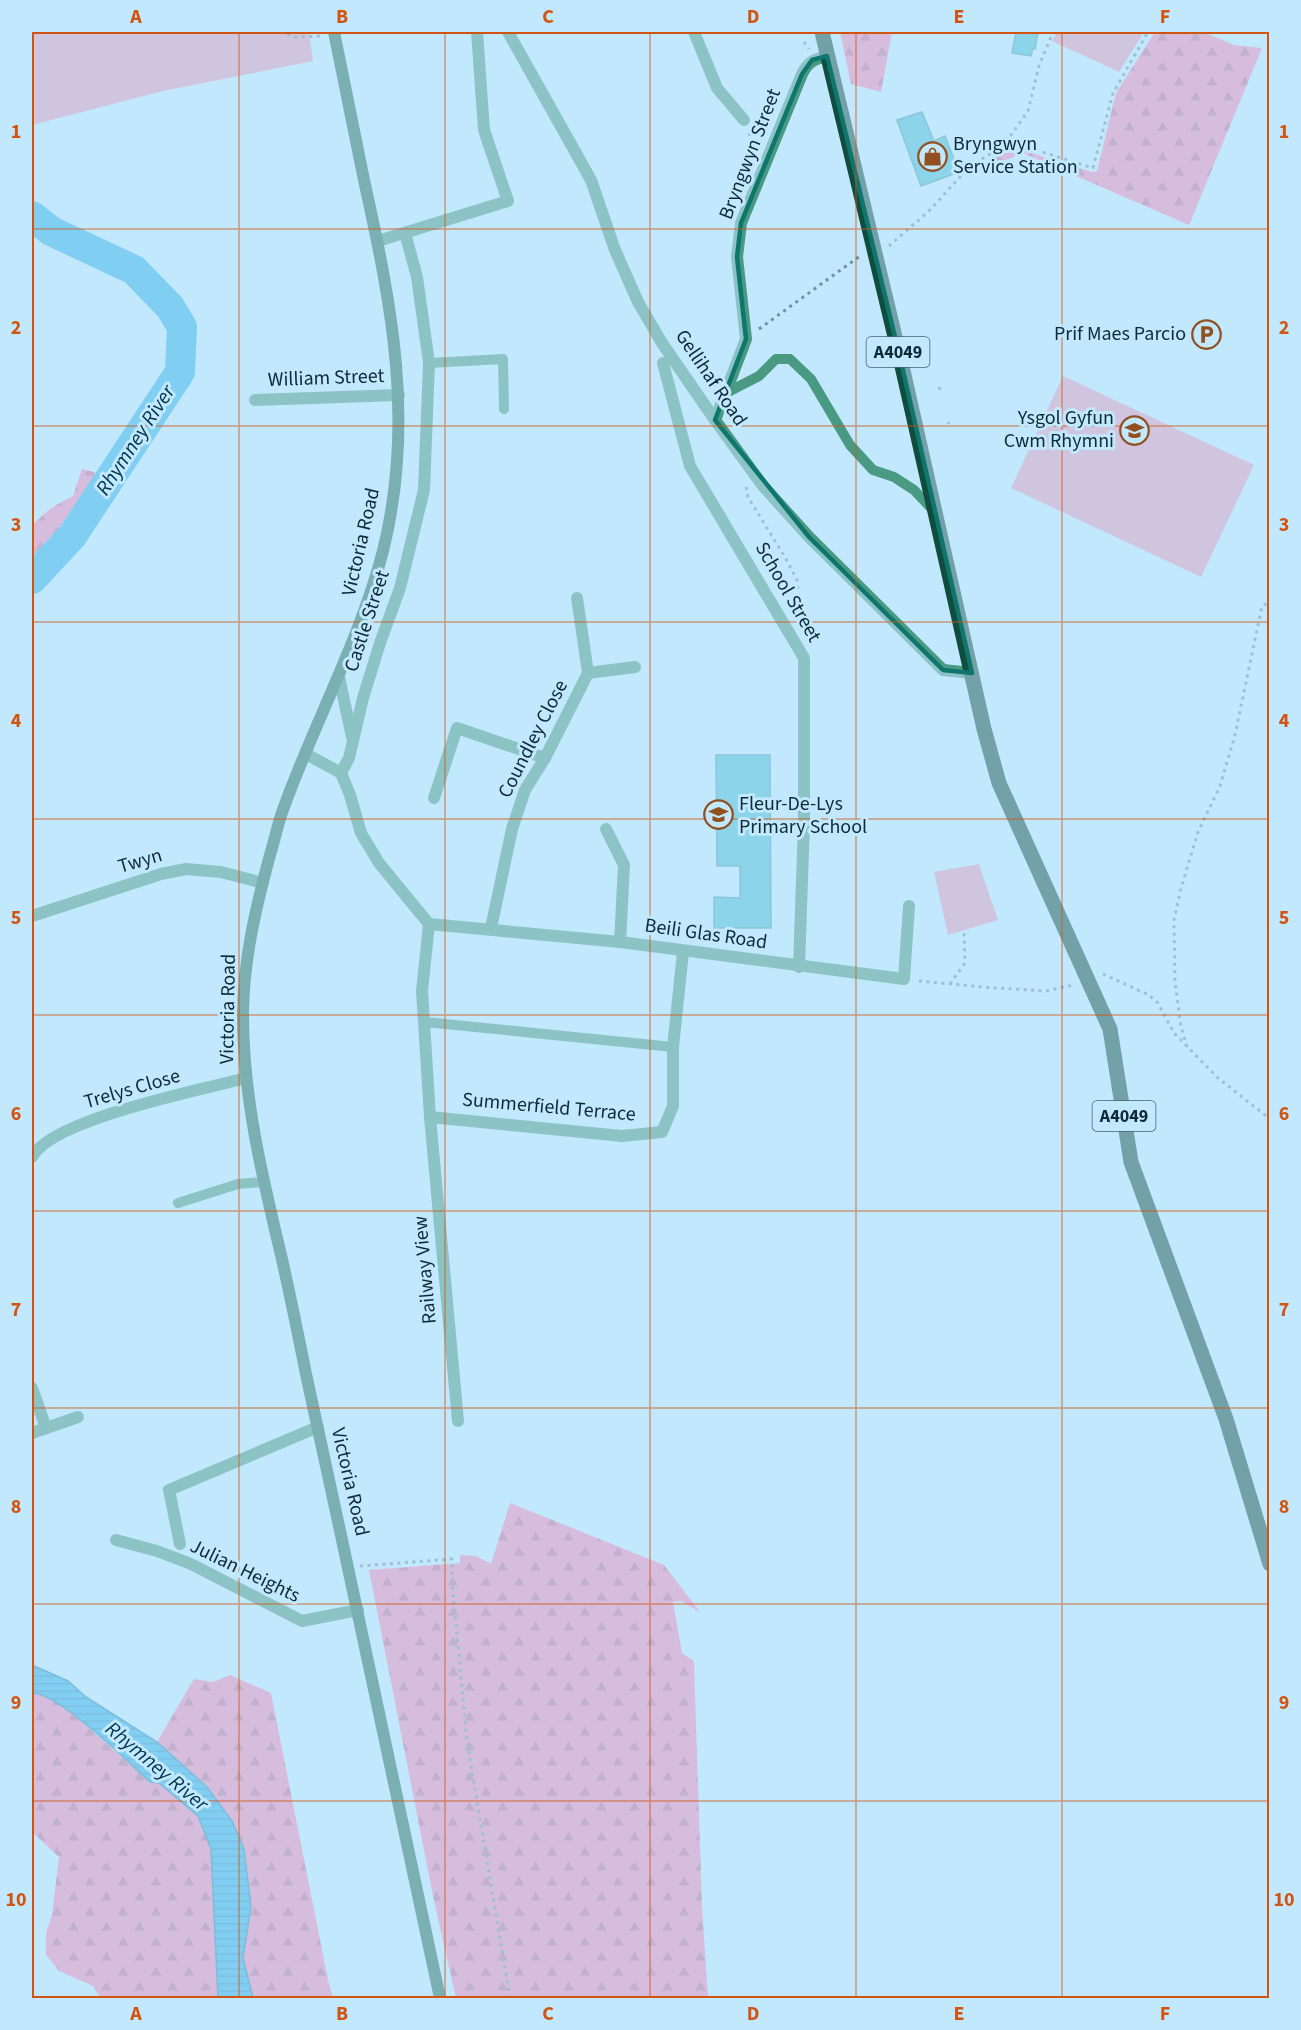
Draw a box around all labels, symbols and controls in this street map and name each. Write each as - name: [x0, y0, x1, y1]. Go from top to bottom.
- text: A: [129, 3, 142, 31]
- text: B: [336, 3, 348, 31]
- text: C: [542, 3, 554, 31]
- text: D: [747, 3, 759, 31]
- text: E: [954, 3, 964, 31]
- text: F: [1160, 3, 1170, 31]
- street label: Bryngwyn Street: [712, 84, 788, 224]
- text: 1: [11, 118, 21, 146]
- text: 1: [1279, 118, 1289, 146]
- place label: Bryngwyn Service Station: [953, 130, 1078, 181]
- shop icon: Bryngwyn Service Station: [916, 140, 948, 172]
- text: 2: [11, 314, 21, 342]
- text: 2: [1279, 314, 1289, 342]
- parking icon: Prif Maes Parcio: [1191, 318, 1223, 350]
- place label: Prif Maes Parcio: [1054, 320, 1186, 348]
- street label: Gellihaf Road: [668, 324, 754, 432]
- road number: A4049: [866, 337, 930, 367]
- street label: William Street: [267, 362, 385, 394]
- water label: Rhymney River: [88, 378, 182, 501]
- place label: Ysgol Gyfun Cwm Rhymni: [1004, 404, 1114, 455]
- school or university icon: Ysgol Gyfun Cwm Rhymni: [1119, 414, 1151, 446]
- street label: Victoria Road: [335, 485, 387, 599]
- text: 3: [11, 511, 21, 539]
- text: 3: [1279, 511, 1289, 539]
- street label: School Street: [748, 537, 828, 648]
- street label: Castle Street: [337, 566, 397, 675]
- street label: Coundley Close: [491, 675, 575, 803]
- text: 4: [11, 707, 22, 735]
- text: 4: [1279, 707, 1290, 735]
- place label: Fleur-De-Lys Primary School: [739, 790, 867, 841]
- school or university icon: Fleur-De-Lys Primary School: [702, 799, 734, 831]
- street label: Twyn: [115, 841, 165, 881]
- text: 5: [11, 904, 21, 932]
- text: 5: [1279, 904, 1289, 932]
- street label: Beili Glas Road: [643, 912, 769, 956]
- street label: Victoria Road: [213, 954, 243, 1064]
- street label: Trelys Close: [81, 1062, 183, 1116]
- street label: Summerfield Terrace: [461, 1085, 637, 1129]
- text: 6: [11, 1100, 21, 1128]
- text: 6: [1279, 1100, 1289, 1128]
- road number: A4049: [1092, 1101, 1156, 1131]
- street label: Railway View: [406, 1215, 444, 1325]
- text: 7: [11, 1296, 21, 1324]
- text: 7: [1279, 1296, 1289, 1324]
- street label: Victoria Road: [324, 1425, 376, 1539]
- text: 8: [11, 1493, 21, 1521]
- text: 8: [1279, 1493, 1289, 1521]
- street label: Julian Heights: [185, 1532, 305, 1610]
- text: 9: [11, 1689, 21, 1717]
- text: 9: [1279, 1689, 1289, 1717]
- water label: Rhymney River: [99, 1714, 216, 1819]
- text: 10: [5, 1886, 27, 1914]
- text: 10: [1273, 1886, 1295, 1914]
- text: A: [129, 2000, 142, 2028]
- text: B: [336, 2000, 348, 2028]
- text: C: [542, 2000, 554, 2028]
- text: D: [747, 2000, 759, 2028]
- text: E: [954, 2000, 964, 2028]
- text: F: [1160, 2000, 1170, 2028]

